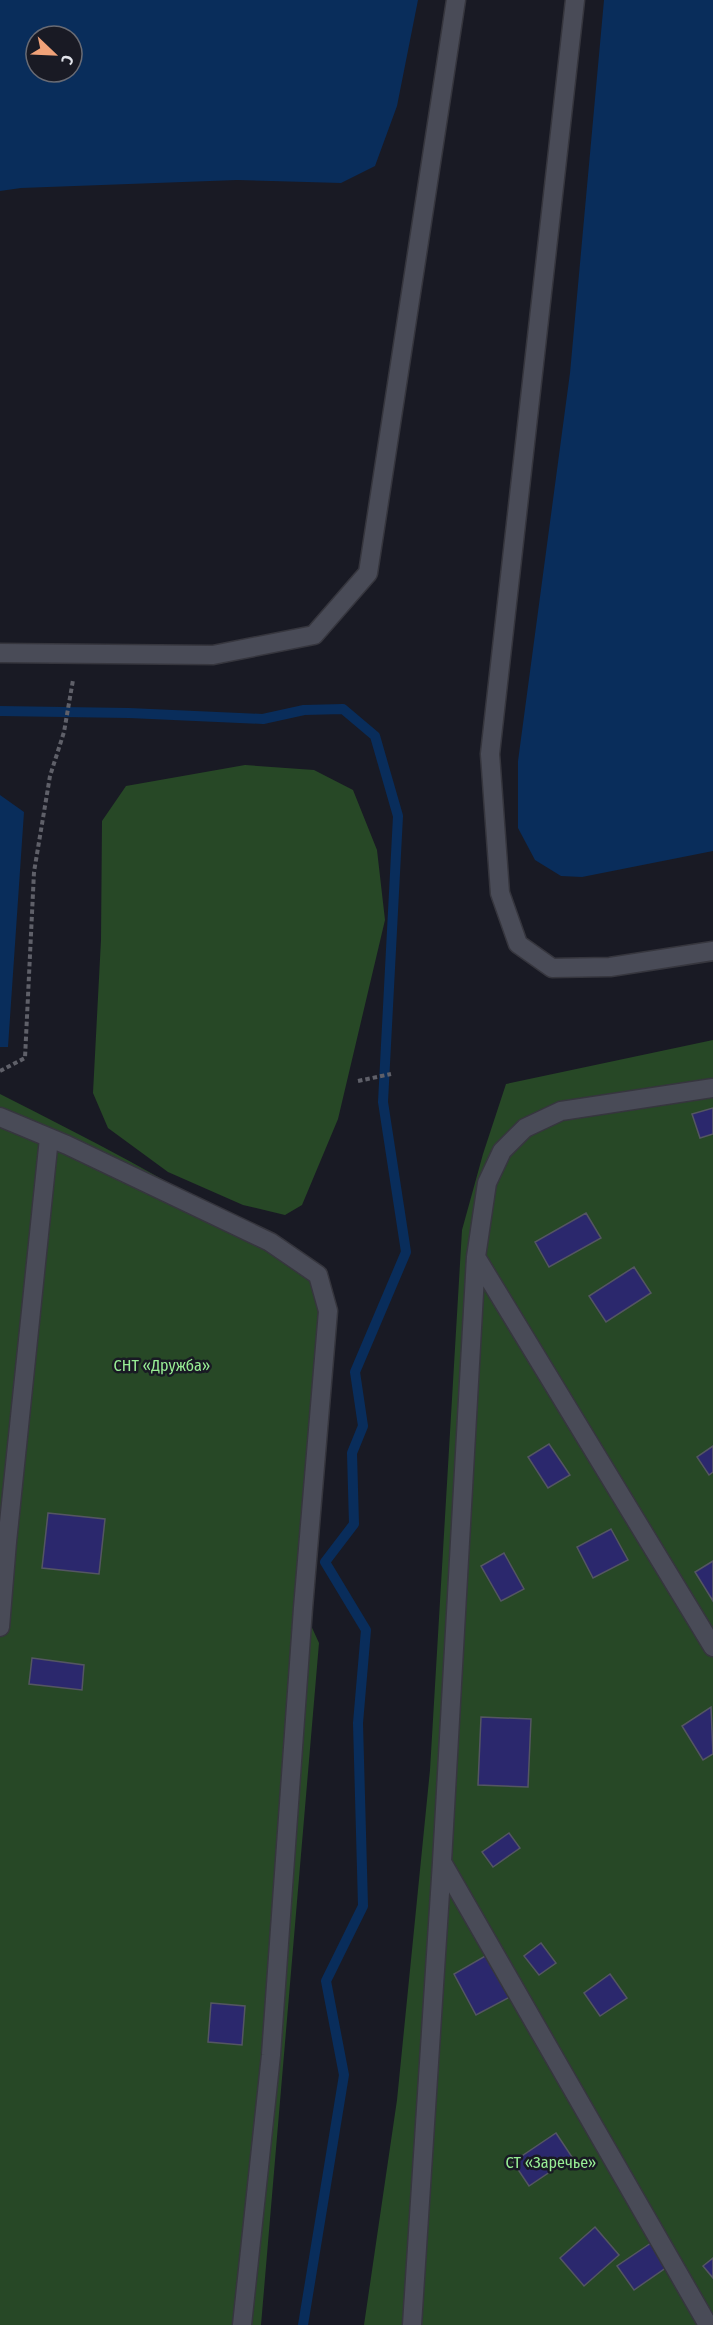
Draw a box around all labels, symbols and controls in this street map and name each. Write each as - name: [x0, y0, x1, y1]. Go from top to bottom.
- north arrow: [24, 24, 84, 84]
- text: С: [57, 52, 78, 68]
- park label: СНТ «Дружба»: [114, 1356, 210, 1375]
- park label: СТ «Заречье»: [506, 2153, 596, 2172]

